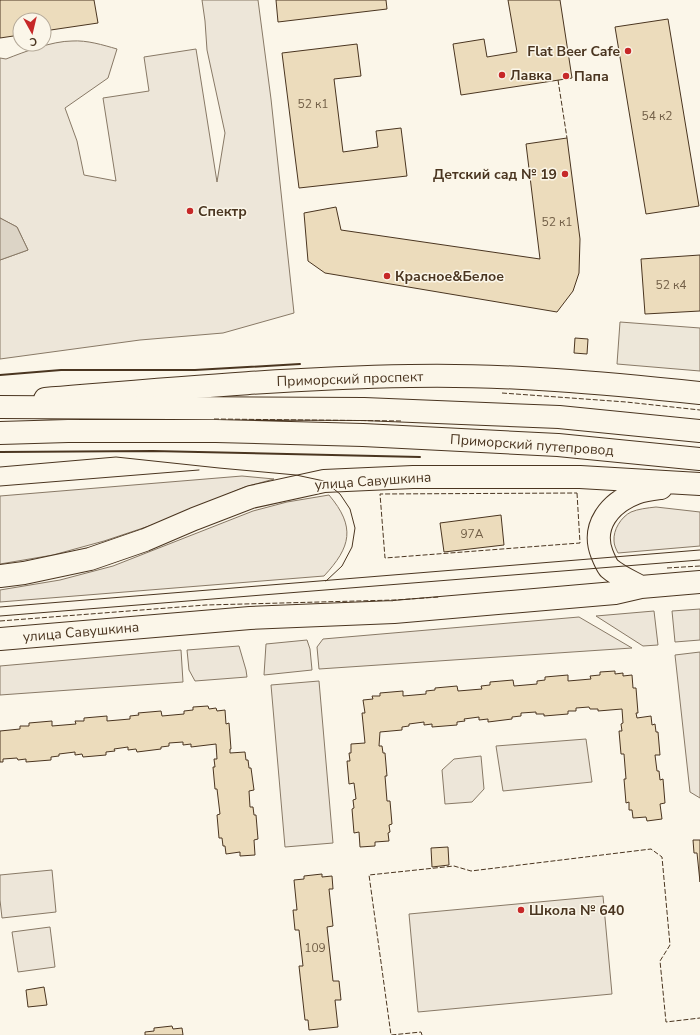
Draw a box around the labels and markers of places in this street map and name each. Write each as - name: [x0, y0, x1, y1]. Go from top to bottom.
- place label: Flat Beer Cafe: [527, 42, 620, 61]
- marker: Flat Beer Cafe: [623, 46, 633, 56]
- place label: Лавка: [510, 66, 552, 85]
- place label: Папа: [574, 67, 609, 86]
- marker: Лавка: [497, 70, 507, 80]
- marker: Папа: [561, 71, 571, 81]
- place label: Детский сад № 19: [433, 165, 557, 184]
- marker: Детский сад № 19: [560, 169, 570, 179]
- place label: Спектр: [198, 202, 247, 221]
- marker: Спектр: [185, 206, 195, 216]
- place label: Красное&Белое: [395, 267, 504, 286]
- marker: Красное&Белое: [382, 271, 392, 281]
- place label: Школа № 640: [529, 901, 624, 920]
- marker: Школа № 640: [516, 905, 526, 915]

